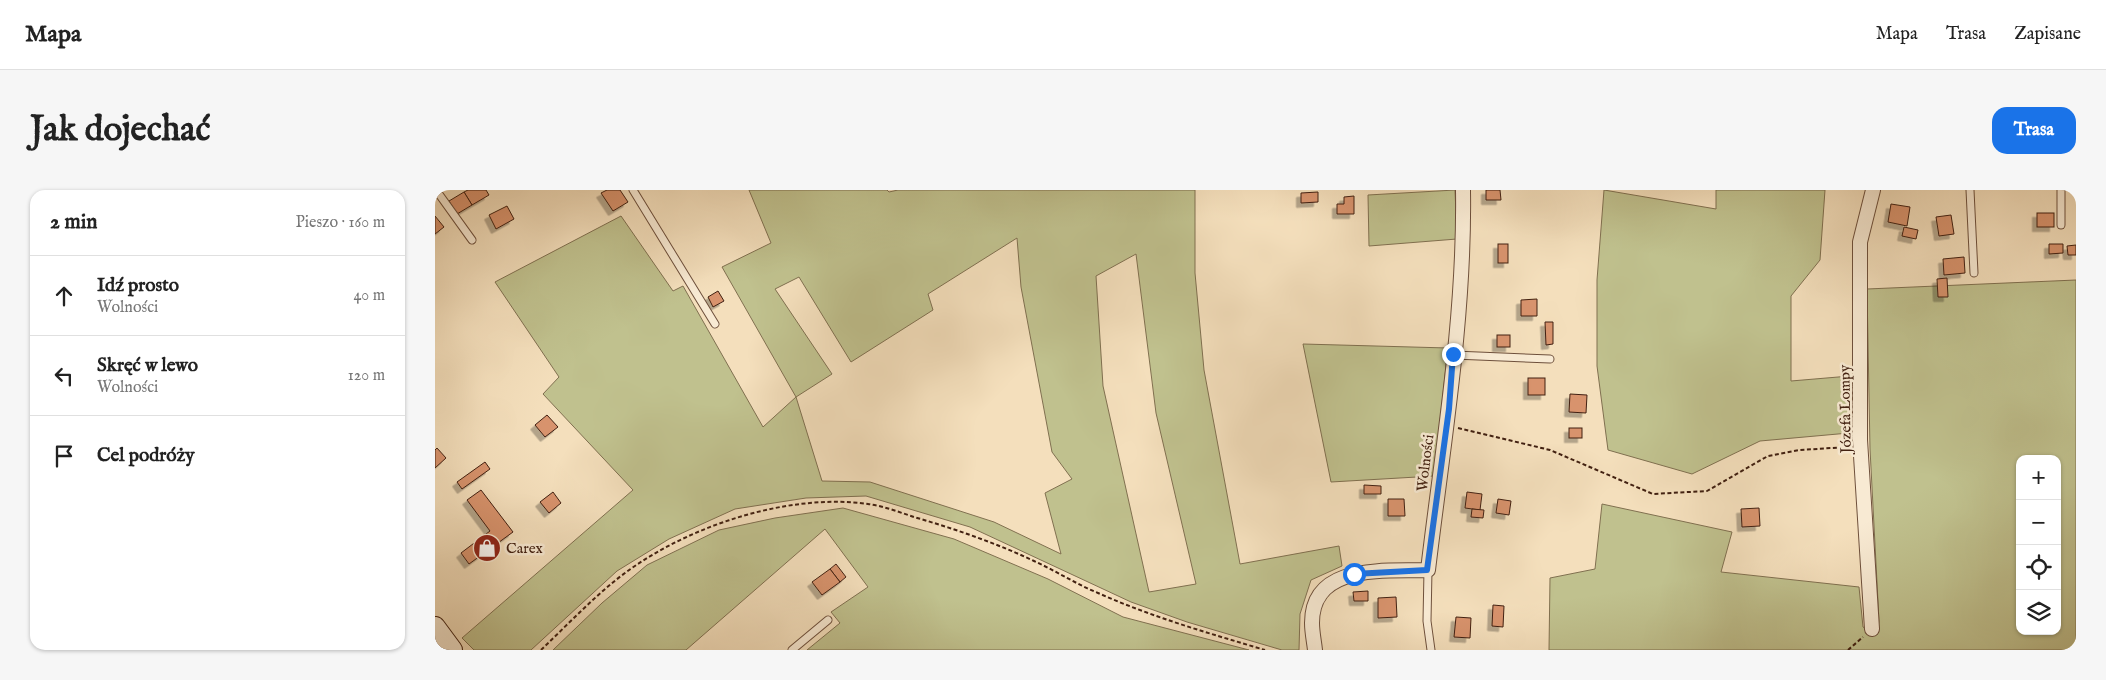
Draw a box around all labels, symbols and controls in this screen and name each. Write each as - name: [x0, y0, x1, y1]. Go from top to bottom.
- text: Mapa: [25, 19, 81, 50]
- text: Mapa: [1876, 23, 1918, 46]
- text: Trasa: [1946, 23, 1986, 46]
- text: Zapisane: [2014, 23, 2081, 46]
- button: Trasa: [1992, 107, 2076, 154]
- text: Jak dojechać: [30, 108, 210, 153]
- text: 2 min: [50, 209, 97, 236]
- text: Pieszo · 160 m: [296, 213, 385, 233]
- text: Idź prosto: [97, 274, 179, 298]
- icon: ahead: [50, 282, 78, 310]
- text: 40 m: [353, 286, 385, 306]
- text: Wolności: [97, 298, 158, 318]
- route end: [1442, 343, 1465, 366]
- text: Skręć w lewo: [97, 354, 198, 378]
- icon: left: [50, 362, 78, 390]
- street label: Józefa Lompy: [1835, 364, 1856, 455]
- text: 120 m: [348, 366, 385, 386]
- text: Wolności: [97, 378, 158, 398]
- street label: Wolności: [1413, 433, 1438, 493]
- icon: arrive: [50, 442, 78, 470]
- text: Cel podróży: [97, 444, 195, 468]
- map controls: [2016, 455, 2061, 635]
- button: +: [2016, 455, 2061, 500]
- button: −: [2016, 500, 2061, 545]
- shop icon: Carex: [472, 533, 502, 563]
- place label: Carex: [506, 539, 544, 558]
- button: locate: [2016, 545, 2061, 590]
- route start: [1343, 563, 1366, 586]
- button: layers: [2016, 590, 2061, 635]

